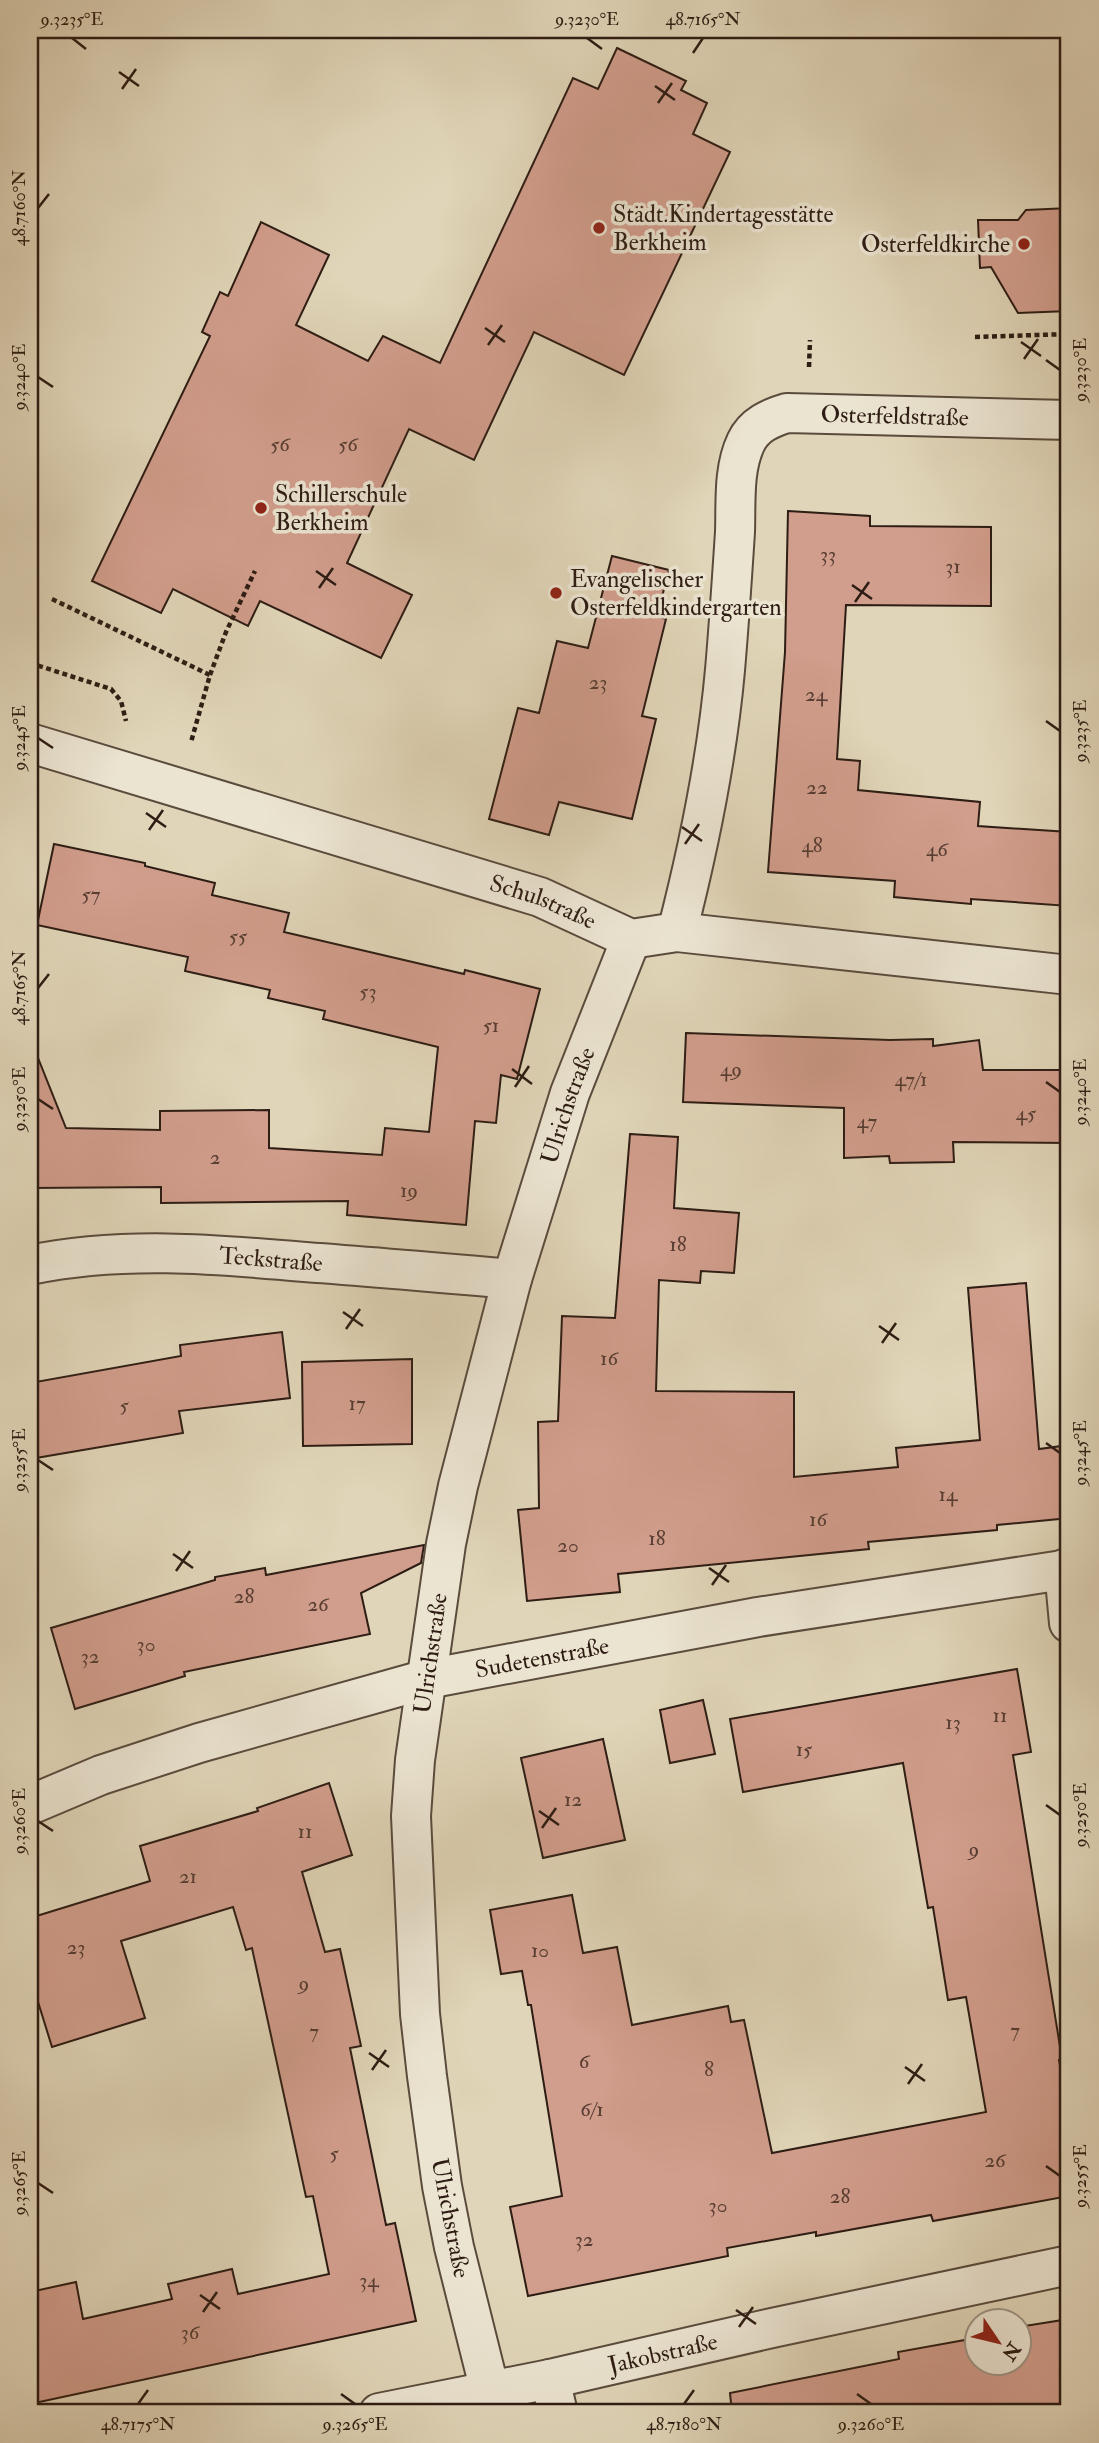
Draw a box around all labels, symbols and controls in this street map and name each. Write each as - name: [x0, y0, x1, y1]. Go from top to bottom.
- text: 9.3235°E: [39, 8, 103, 31]
- text: 9.3230°E: [553, 8, 619, 31]
- text: 48.7165°N: [666, 8, 741, 31]
- text: 48.7160°N: [8, 170, 31, 246]
- place label: Städt.Kindertagesstätte Berkheim: [613, 199, 834, 258]
- marker: Städt.Kindertagesstätte Berkheim: [591, 220, 607, 236]
- place label: Osterfeldkirche: [861, 229, 1010, 260]
- marker: Osterfeldkirche: [1016, 236, 1032, 252]
- text: 9.3230°E: [1069, 338, 1092, 404]
- text: 9.3240°E: [8, 343, 31, 413]
- street label: Osterfeldstraße: [820, 399, 969, 434]
- house number: 56: [270, 431, 291, 458]
- house number: 56: [338, 431, 359, 458]
- place label: Schillerschule Berkheim: [275, 479, 407, 538]
- marker: Schillerschule Berkheim: [253, 500, 269, 516]
- house number: 33: [820, 541, 836, 568]
- house number: 31: [945, 553, 961, 580]
- place label: Evangelischer Osterfeldkindergarten: [570, 564, 782, 623]
- marker: Evangelischer Osterfeldkindergarten: [548, 585, 564, 601]
- house number: 23: [589, 669, 607, 696]
- house number: 24: [805, 681, 829, 708]
- text: 9.3235°E: [1069, 700, 1092, 764]
- text: 9.3245°E: [8, 705, 31, 773]
- house number: 22: [806, 774, 828, 801]
- house number: 48: [801, 832, 823, 859]
- house number: 46: [926, 836, 949, 863]
- street label: Schulstraße: [486, 868, 601, 937]
- house number: 57: [82, 881, 101, 908]
- house number: 55: [229, 923, 248, 950]
- text: 48.7165°N: [8, 951, 31, 1026]
- house number: 53: [359, 978, 377, 1005]
- house number: 51: [483, 1012, 499, 1039]
- street label: Ulrichstraße: [534, 1043, 603, 1168]
- house number: 49: [720, 1056, 742, 1083]
- text: 9.3240°E: [1069, 1058, 1092, 1128]
- text: 9.3250°E: [8, 1066, 31, 1134]
- house number: 47/1: [894, 1066, 928, 1093]
- house number: 45: [1016, 1100, 1037, 1127]
- house number: 47: [857, 1108, 878, 1135]
- house number: 2: [210, 1144, 220, 1171]
- house number: 19: [400, 1177, 418, 1204]
- house number: 18: [669, 1231, 687, 1258]
- street label: Teckstraße: [218, 1240, 324, 1279]
- house number: 16: [600, 1345, 619, 1372]
- house number: 17: [348, 1390, 366, 1417]
- house number: 5: [119, 1392, 129, 1419]
- text: 9.3245°E: [1069, 1420, 1092, 1488]
- text: 9.3255°E: [8, 1428, 31, 1494]
- house number: 14: [939, 1481, 959, 1508]
- house number: 16: [809, 1506, 828, 1533]
- house number: 18: [648, 1525, 666, 1552]
- house number: 20: [557, 1532, 579, 1559]
- house number: 28: [234, 1583, 254, 1610]
- house number: 26: [307, 1591, 330, 1618]
- street label: Ulrichstraße: [407, 1591, 455, 1716]
- street label: Sudetenstraße: [473, 1630, 612, 1686]
- house number: 30: [137, 1631, 155, 1658]
- house number: 32: [81, 1643, 99, 1670]
- house number: 11: [993, 1702, 1008, 1729]
- house number: 13: [945, 1709, 961, 1736]
- house number: 15: [796, 1736, 813, 1763]
- text: 9.3250°E: [1069, 1782, 1092, 1850]
- house number: 12: [564, 1786, 582, 1813]
- text: 9.3260°E: [8, 1788, 31, 1856]
- house number: 11: [298, 1818, 313, 1845]
- house number: 9: [967, 1836, 979, 1863]
- house number: 21: [179, 1863, 197, 1890]
- house number: 23: [67, 1934, 85, 1961]
- house number: 10: [531, 1937, 549, 1964]
- house number: 9: [297, 1970, 309, 1997]
- house number: 7: [1010, 2017, 1020, 2044]
- house number: 7: [309, 2018, 319, 2045]
- house number: 6: [579, 2048, 591, 2075]
- house number: 8: [704, 2056, 714, 2083]
- house number: 6/1: [580, 2096, 604, 2123]
- house number: 5: [329, 2140, 339, 2167]
- text: 9.3255°E: [1069, 2144, 1092, 2210]
- house number: 26: [984, 2147, 1007, 2174]
- text: 9.3265°E: [8, 2150, 31, 2218]
- street label: Ulrichstraße: [424, 2155, 477, 2281]
- house number: 28: [830, 2183, 850, 2210]
- house number: 30: [709, 2192, 727, 2219]
- house number: 32: [575, 2226, 593, 2253]
- house number: 34: [359, 2267, 380, 2294]
- north arrow: [962, 2306, 1032, 2376]
- house number: 36: [181, 2319, 201, 2346]
- street label: Jakobstraße: [604, 2326, 721, 2381]
- text: N: [996, 2337, 1026, 2366]
- text: 48.7175°N: [101, 2413, 175, 2436]
- text: 9.3265°E: [320, 2413, 388, 2436]
- text: 48.7180°N: [646, 2413, 722, 2436]
- text: 9.3260°E: [836, 2413, 904, 2436]

